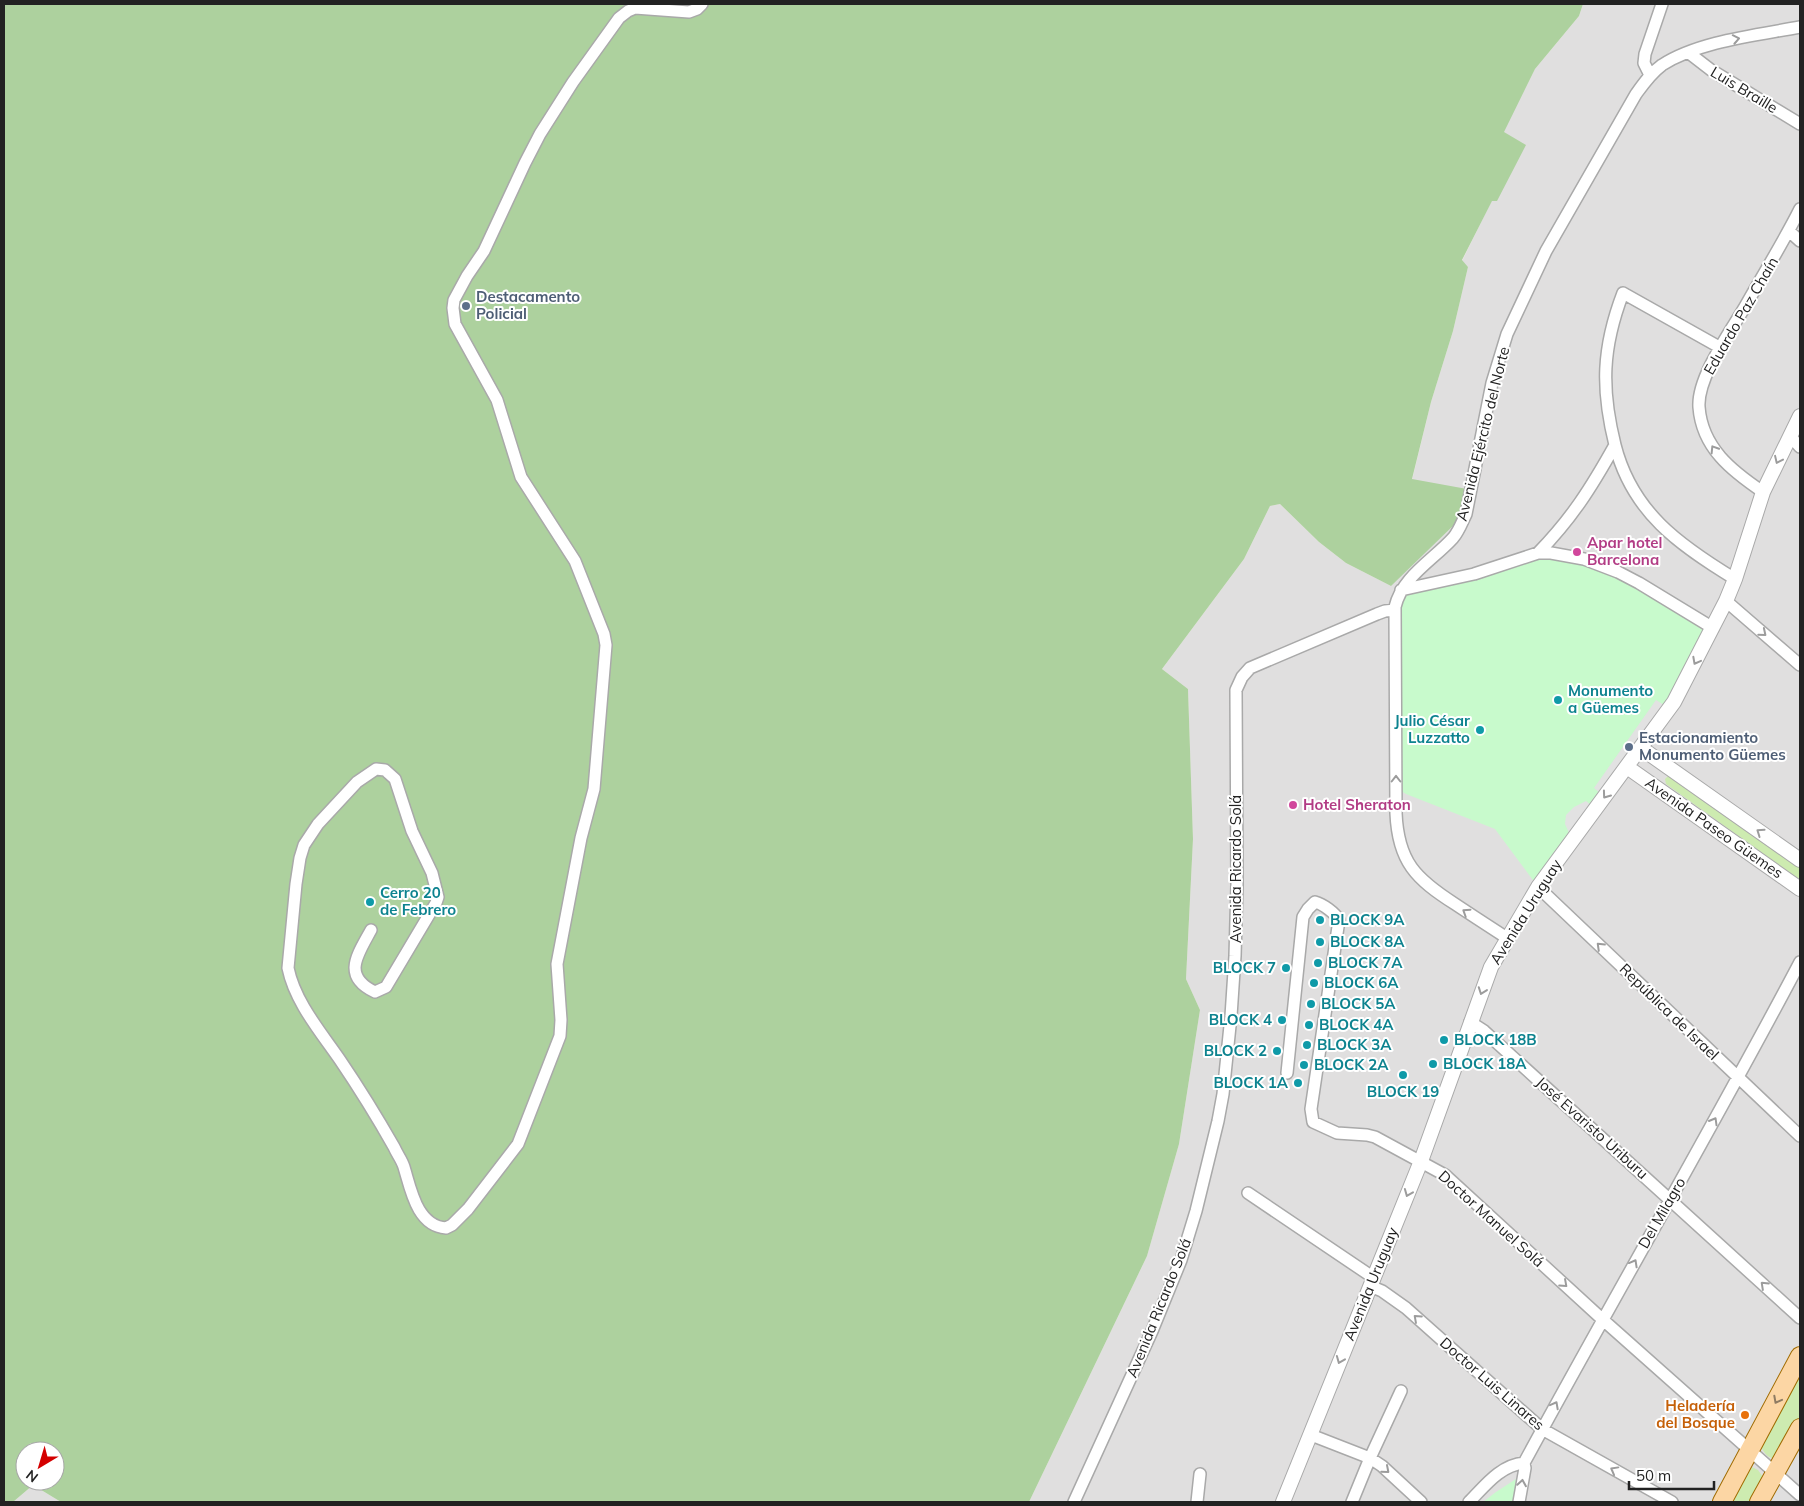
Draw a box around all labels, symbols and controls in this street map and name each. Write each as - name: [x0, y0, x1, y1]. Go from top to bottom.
- one-way arrow: [1731, 34, 1740, 45]
- street label: Luis Braille: [1707, 62, 1781, 117]
- street label: Eduardo Paz Chaín: [1699, 254, 1782, 378]
- place label: Destacamento Policial: [476, 287, 580, 323]
- marker: Destacamento Policial: [460, 300, 472, 312]
- street label: Avenida Ejército del Norte: [1452, 345, 1513, 523]
- one-way arrow: [1711, 445, 1720, 454]
- one-way arrow: [1774, 455, 1785, 464]
- place label: Apar hotel Barcelona: [1587, 533, 1662, 569]
- marker: Apar hotel Barcelona: [1571, 546, 1583, 558]
- one-way arrow: [1757, 627, 1766, 636]
- one-way arrow: [1692, 655, 1702, 664]
- place label: Monumento a Güemes: [1568, 681, 1653, 717]
- marker: Monumento a Güemes: [1552, 694, 1564, 706]
- place label: Julio César Luzzatto: [1394, 711, 1470, 747]
- marker: Julio César Luzzatto: [1474, 724, 1486, 736]
- place label: Estacionamiento Monumento Güemes: [1639, 728, 1786, 764]
- marker: Estacionamiento Monumento Güemes: [1623, 741, 1635, 753]
- street label: Avenida Paseo Güemes: [1642, 773, 1787, 882]
- one-way arrow: [1391, 775, 1401, 783]
- one-way arrow: [1603, 789, 1612, 799]
- street label: Avenida Ricardo Solá: [1226, 795, 1245, 943]
- place label: Hotel Sheraton: [1303, 795, 1411, 814]
- marker: Hotel Sheraton: [1287, 799, 1299, 811]
- one-way arrow: [1757, 829, 1766, 838]
- street label: Avenida Uruguay: [1486, 856, 1566, 968]
- place label: Cerro 20 de Febrero: [380, 883, 456, 919]
- marker: Cerro 20 de Febrero: [364, 896, 376, 908]
- one-way arrow: [1463, 908, 1472, 918]
- place label: BLOCK 9A: [1330, 910, 1405, 929]
- marker: BLOCK 9A: [1314, 914, 1326, 926]
- place label: BLOCK 8A: [1330, 932, 1405, 951]
- marker: BLOCK 8A: [1314, 936, 1326, 948]
- one-way arrow: [1597, 943, 1606, 952]
- place label: BLOCK 7A: [1328, 953, 1403, 972]
- marker: BLOCK 7A: [1312, 957, 1324, 969]
- place label: BLOCK 7: [1213, 958, 1276, 977]
- street label: República de Israel: [1616, 959, 1723, 1064]
- marker: BLOCK 7: [1280, 962, 1292, 974]
- place label: BLOCK 6A: [1324, 973, 1399, 992]
- marker: BLOCK 6A: [1308, 977, 1320, 989]
- one-way arrow: [1478, 987, 1488, 995]
- place label: BLOCK 5A: [1321, 994, 1396, 1013]
- marker: BLOCK 5A: [1305, 998, 1317, 1010]
- place label: BLOCK 4: [1209, 1010, 1272, 1029]
- marker: BLOCK 4: [1276, 1014, 1288, 1026]
- place label: BLOCK 4A: [1319, 1015, 1394, 1034]
- marker: BLOCK 4A: [1303, 1019, 1315, 1031]
- place label: BLOCK 18B: [1454, 1030, 1537, 1049]
- marker: BLOCK 18B: [1438, 1034, 1450, 1046]
- place label: BLOCK 3A: [1317, 1035, 1392, 1054]
- marker: BLOCK 3A: [1301, 1039, 1313, 1051]
- place label: BLOCK 2: [1204, 1041, 1267, 1060]
- marker: BLOCK 2: [1271, 1045, 1283, 1057]
- place label: BLOCK 18A: [1443, 1054, 1527, 1073]
- place label: BLOCK 2A: [1314, 1055, 1389, 1074]
- marker: BLOCK 18A: [1427, 1058, 1439, 1070]
- marker: BLOCK 2A: [1298, 1059, 1310, 1071]
- marker: BLOCK 19: [1397, 1069, 1409, 1081]
- street label: José Evaristo Uriburu: [1532, 1072, 1652, 1183]
- place label: BLOCK 1A: [1213, 1073, 1289, 1092]
- marker: BLOCK 1A: [1292, 1077, 1304, 1089]
- place label: BLOCK 19: [1367, 1082, 1439, 1101]
- one-way arrow: [1708, 1118, 1718, 1127]
- street label: Doctor Manuel Solá: [1435, 1166, 1548, 1271]
- street label: Del Milagro: [1634, 1174, 1690, 1252]
- one-way arrow: [1404, 1189, 1414, 1197]
- street label: Avenida Uruguay: [1339, 1224, 1402, 1343]
- street label: Avenida Ricardo Solá: [1122, 1235, 1195, 1380]
- one-way arrow: [1628, 1259, 1638, 1268]
- one-way arrow: [1558, 1278, 1567, 1287]
- one-way arrow: [1761, 1281, 1770, 1290]
- one-way arrow: [1414, 1315, 1423, 1324]
- street label: Doctor Luis Linares: [1436, 1333, 1549, 1434]
- one-way arrow: [1336, 1355, 1347, 1364]
- one-way arrow: [1774, 1394, 1784, 1403]
- place label: Heladería del Bosque: [1656, 1396, 1735, 1432]
- one-way arrow: [1549, 1401, 1559, 1410]
- marker: Heladería del Bosque: [1739, 1409, 1751, 1421]
- north arrow: [15, 1441, 65, 1491]
- scale bar: [1629, 1458, 1714, 1490]
- one-way arrow: [1380, 1464, 1389, 1473]
- text: N: [22, 1466, 42, 1487]
- one-way arrow: [1610, 1466, 1619, 1476]
- text: 50 m: [1636, 1466, 1671, 1485]
- one-way arrow: [1517, 1478, 1527, 1487]

